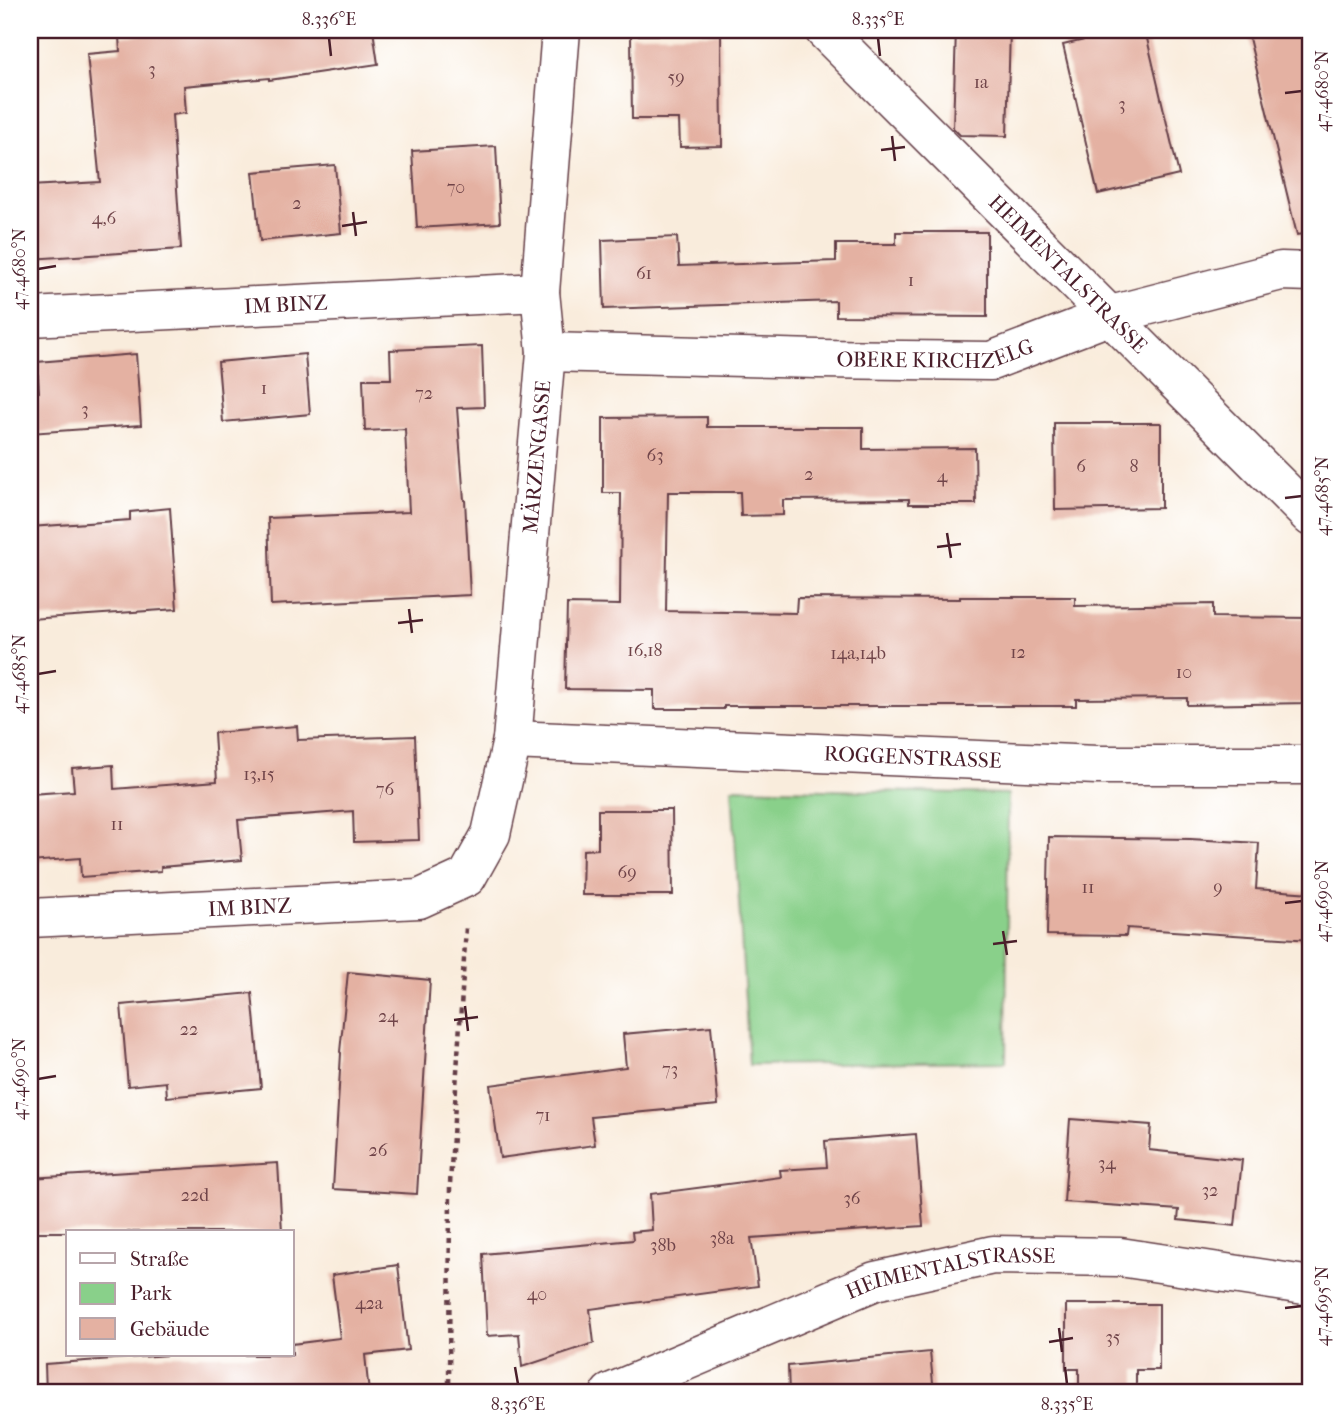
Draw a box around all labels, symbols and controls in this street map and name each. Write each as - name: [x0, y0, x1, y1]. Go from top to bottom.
- text: 8.336°E: [302, 9, 356, 30]
- text: 8.335°E: [852, 9, 904, 30]
- text: 47.4680°N: [1312, 50, 1333, 132]
- house number: 3: [148, 59, 156, 80]
- house number: 59: [667, 67, 685, 88]
- house number: 1a: [974, 72, 989, 93]
- house number: 3: [1118, 94, 1126, 115]
- house number: 70: [447, 177, 465, 198]
- street label: HEIMENTALSTRASSE: [984, 190, 1152, 358]
- house number: 2: [292, 193, 302, 214]
- house number: 4,6: [92, 208, 116, 229]
- text: 47.4680°N: [9, 228, 30, 310]
- house number: 61: [636, 263, 652, 284]
- house number: 1: [908, 270, 914, 291]
- street label: IM BINZ: [243, 290, 328, 319]
- street label: OBERE KIRCHZELG: [836, 334, 1037, 373]
- house number: 1: [261, 378, 267, 399]
- street label: MÄRZENGASSE: [518, 379, 555, 535]
- house number: 72: [415, 383, 433, 404]
- house number: 3: [81, 399, 89, 420]
- house number: 63: [646, 445, 664, 466]
- house number: 6: [1076, 456, 1086, 477]
- house number: 8: [1129, 456, 1139, 477]
- text: 47.4685°N: [1312, 456, 1333, 536]
- house number: 2: [804, 464, 814, 485]
- house number: 4: [937, 466, 948, 487]
- text: 47.4685°N: [9, 634, 30, 714]
- house number: 16,18: [627, 640, 663, 661]
- house number: 12: [1010, 642, 1026, 663]
- house number: 14a,14b: [830, 643, 886, 664]
- house number: 10: [1176, 662, 1192, 683]
- street label: ROGGENSTRASSE: [823, 741, 1002, 773]
- house number: 13,15: [243, 764, 275, 785]
- house number: 76: [376, 779, 394, 800]
- house number: 11: [111, 814, 123, 835]
- text: 47.4690°N: [1312, 859, 1333, 942]
- house number: 69: [617, 862, 637, 883]
- house number: 11: [1082, 877, 1094, 898]
- house number: 9: [1213, 877, 1223, 898]
- street label: IM BINZ: [207, 893, 292, 921]
- house number: 24: [378, 1006, 398, 1027]
- house number: 22: [180, 1019, 198, 1040]
- text: 47.4690°N: [9, 1037, 30, 1120]
- house number: 73: [662, 1059, 678, 1080]
- house number: 71: [535, 1105, 551, 1126]
- house number: 26: [368, 1140, 388, 1161]
- house number: 34: [1098, 1153, 1116, 1174]
- house number: 32: [1202, 1180, 1218, 1201]
- house number: 22d: [181, 1185, 209, 1206]
- house number: 36: [843, 1188, 861, 1209]
- house number: 38a: [710, 1228, 735, 1249]
- legend: [66, 1230, 294, 1356]
- house number: 38b: [650, 1235, 676, 1256]
- street label: HEIMENTALSTRASSE: [842, 1243, 1056, 1304]
- text: Straße: [130, 1247, 189, 1271]
- text: 47.4695°N: [1312, 1266, 1333, 1346]
- text: Park: [130, 1281, 172, 1305]
- house number: 40: [527, 1284, 547, 1305]
- house number: 42a: [355, 1293, 384, 1314]
- text: Gebäude: [130, 1317, 210, 1341]
- house number: 35: [1105, 1327, 1121, 1348]
- text: 8.336°E: [491, 1394, 545, 1415]
- text: 8.335°E: [1041, 1394, 1093, 1415]

